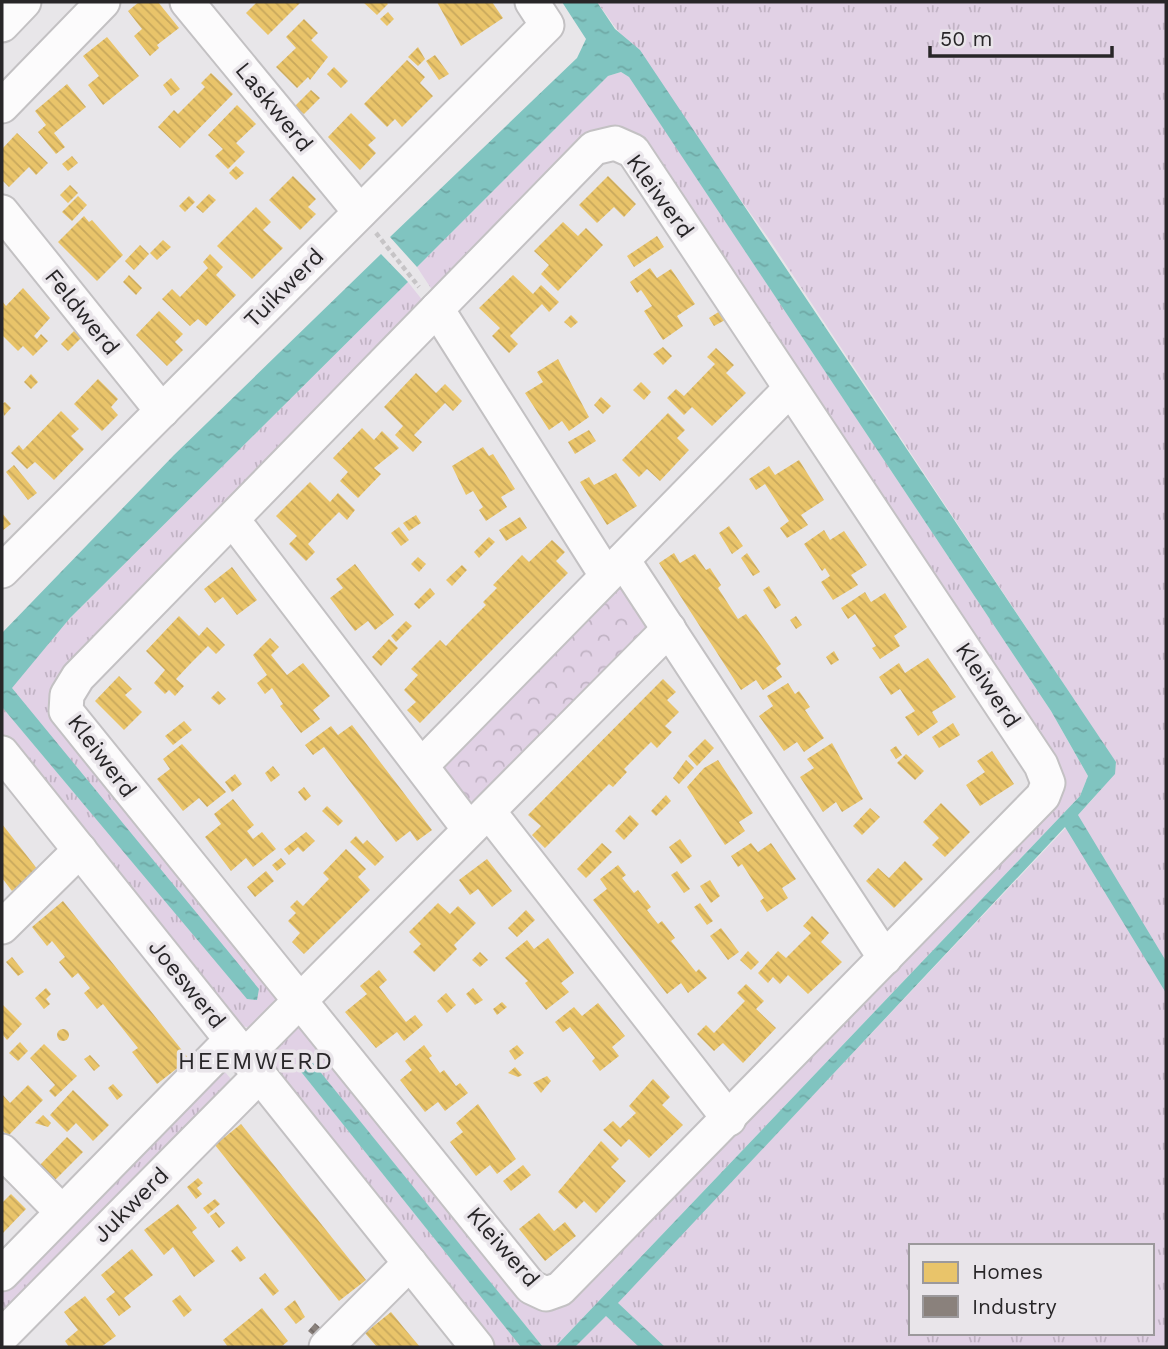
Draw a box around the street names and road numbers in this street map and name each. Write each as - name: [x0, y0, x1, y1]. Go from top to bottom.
- street label: Laskwerd: [230, 57, 318, 157]
- street label: Kleiwerd: [621, 149, 699, 243]
- street label: Tuikwerd: [239, 243, 329, 333]
- street label: Feldwerd: [39, 263, 125, 361]
- street label: Kleiwerd: [950, 637, 1026, 733]
- street label: Kleiwerd: [62, 709, 142, 803]
- street label: Joeswerd: [143, 934, 231, 1034]
- street label: Jukwerd: [88, 1162, 174, 1248]
- street label: Kleiwerd: [461, 1202, 545, 1292]

